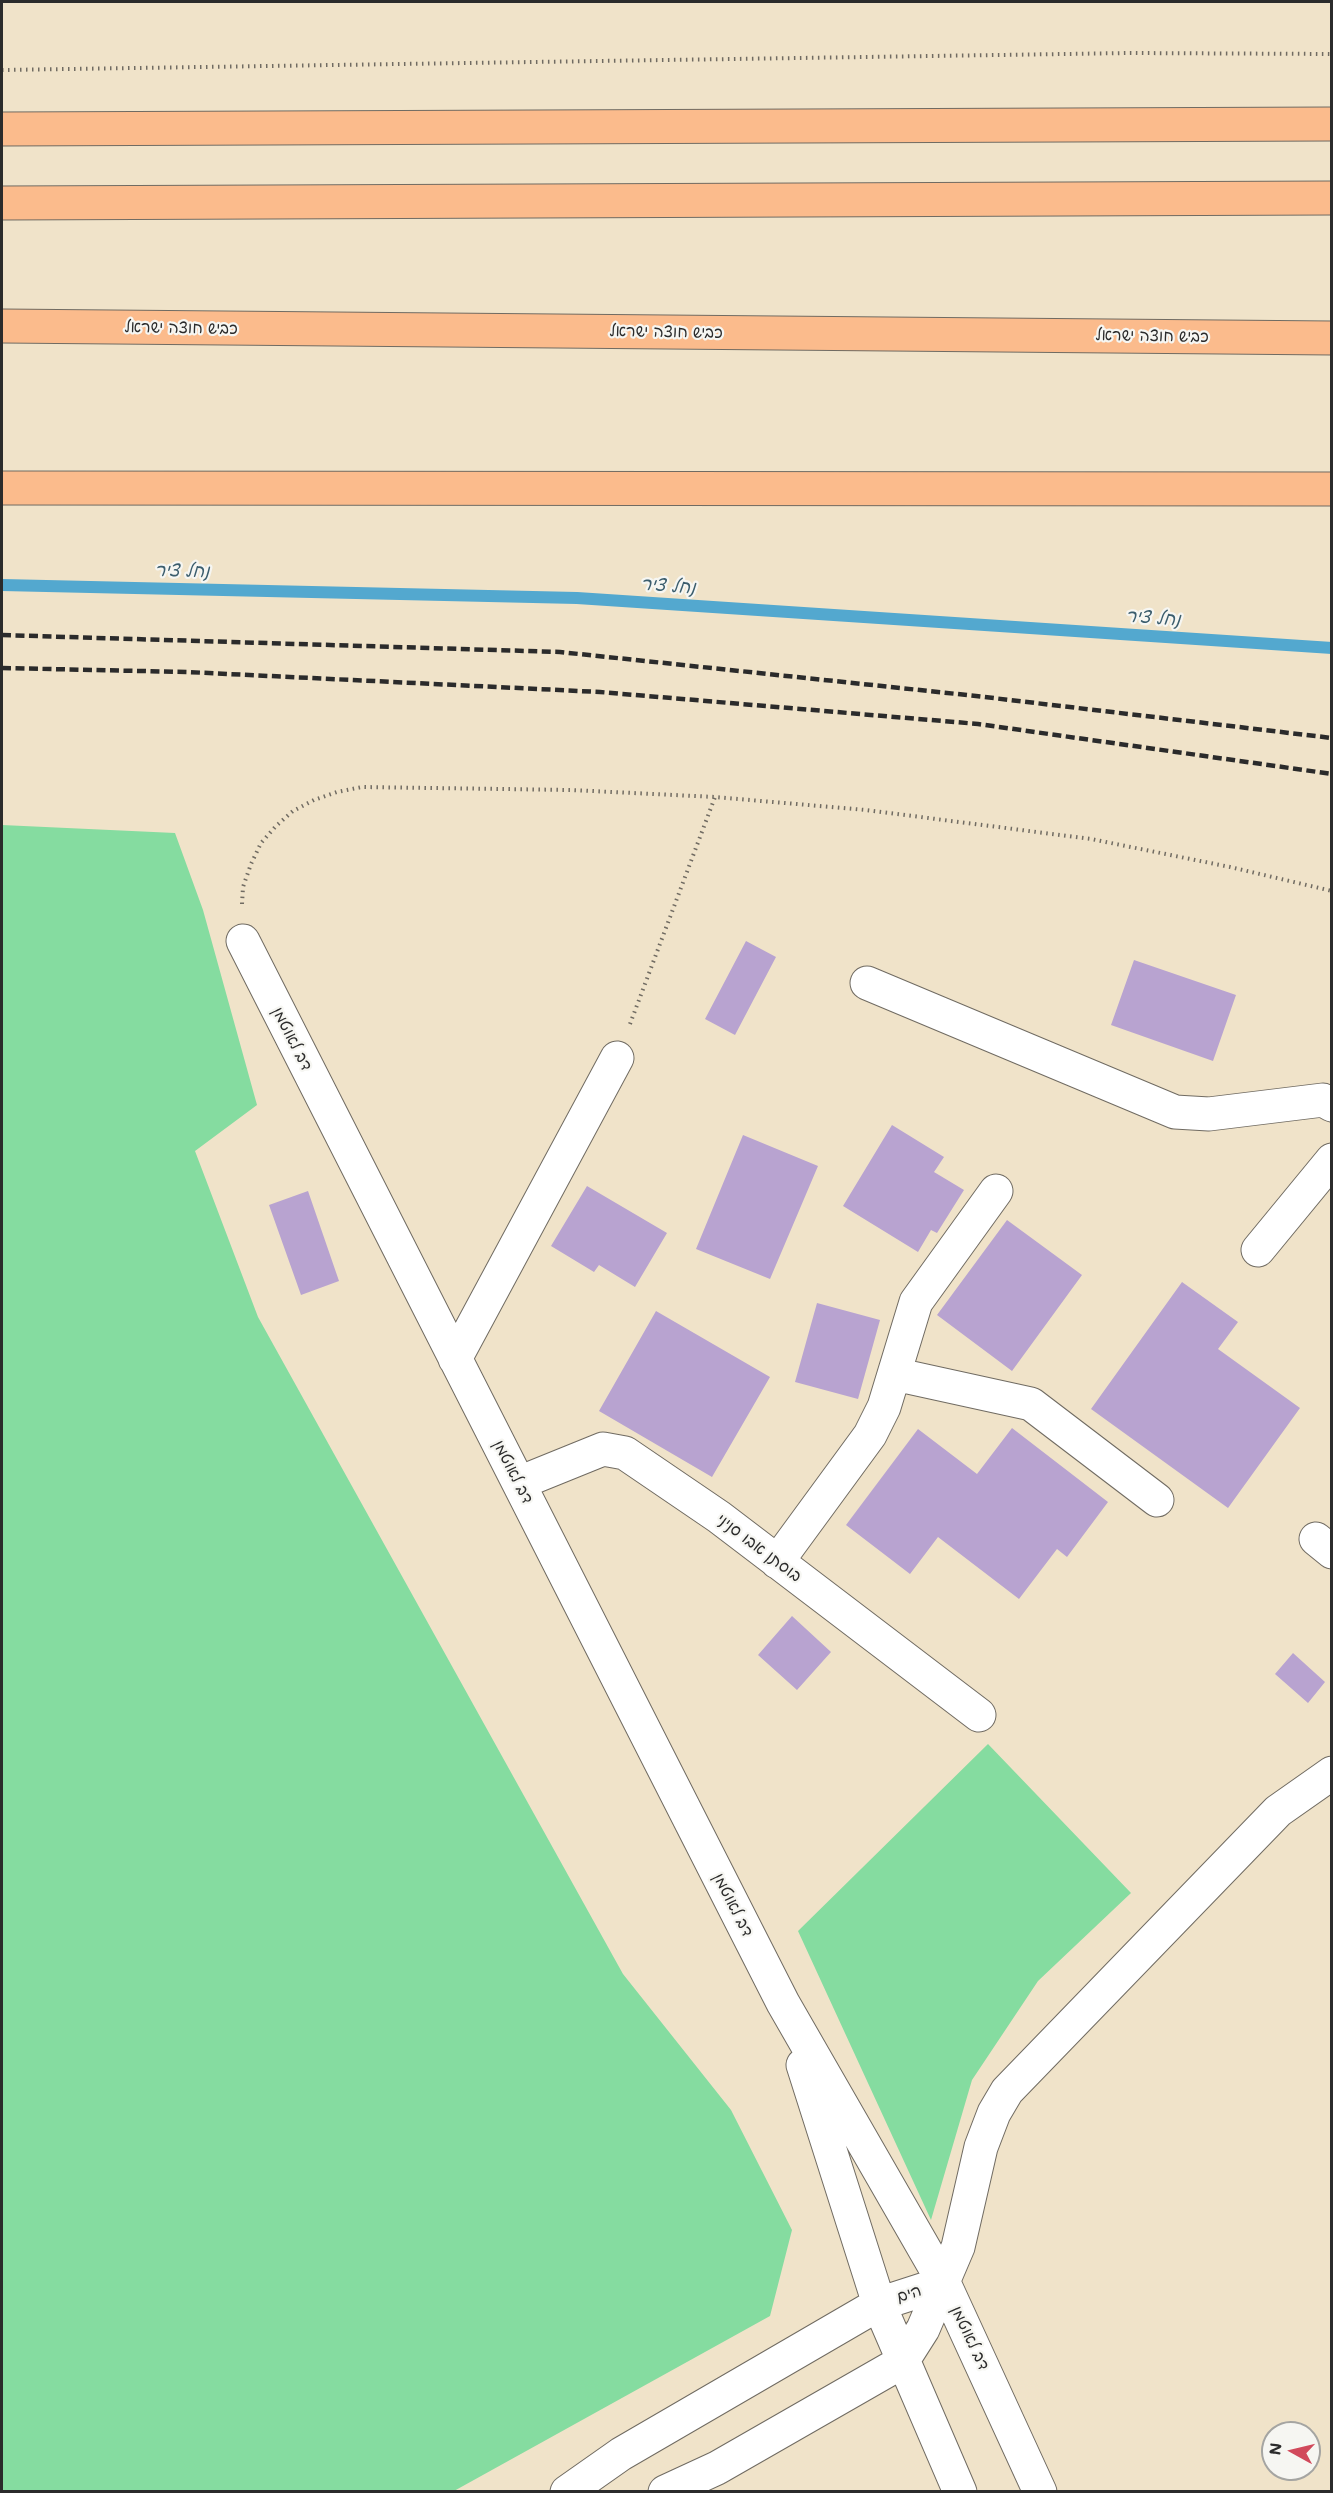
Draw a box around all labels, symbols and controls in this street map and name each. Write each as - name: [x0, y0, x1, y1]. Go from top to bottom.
- street label: כביש חוצה ישראל: [124, 317, 238, 339]
- street label: כביש חוצה ישראל: [609, 321, 723, 343]
- street label: כביש חוצה ישראל: [1095, 325, 1209, 347]
- water label: נחל ציר: [154, 560, 210, 582]
- water label: נחל ציר: [640, 573, 696, 599]
- water label: נחל ציר: [1125, 605, 1181, 631]
- street label: דב לאוטמן: [268, 1004, 316, 1074]
- street label: דב לאוטמן: [489, 1437, 537, 1507]
- street label: בוסתן אבו סניני: [713, 1510, 805, 1586]
- street label: דב לאוטמן: [709, 1870, 757, 1940]
- street label: הים: [894, 2281, 924, 2307]
- street label: דב לאוטמן: [947, 2303, 993, 2373]
- north arrow: [1261, 2421, 1321, 2481]
- text: N: [1263, 2441, 1286, 2456]

